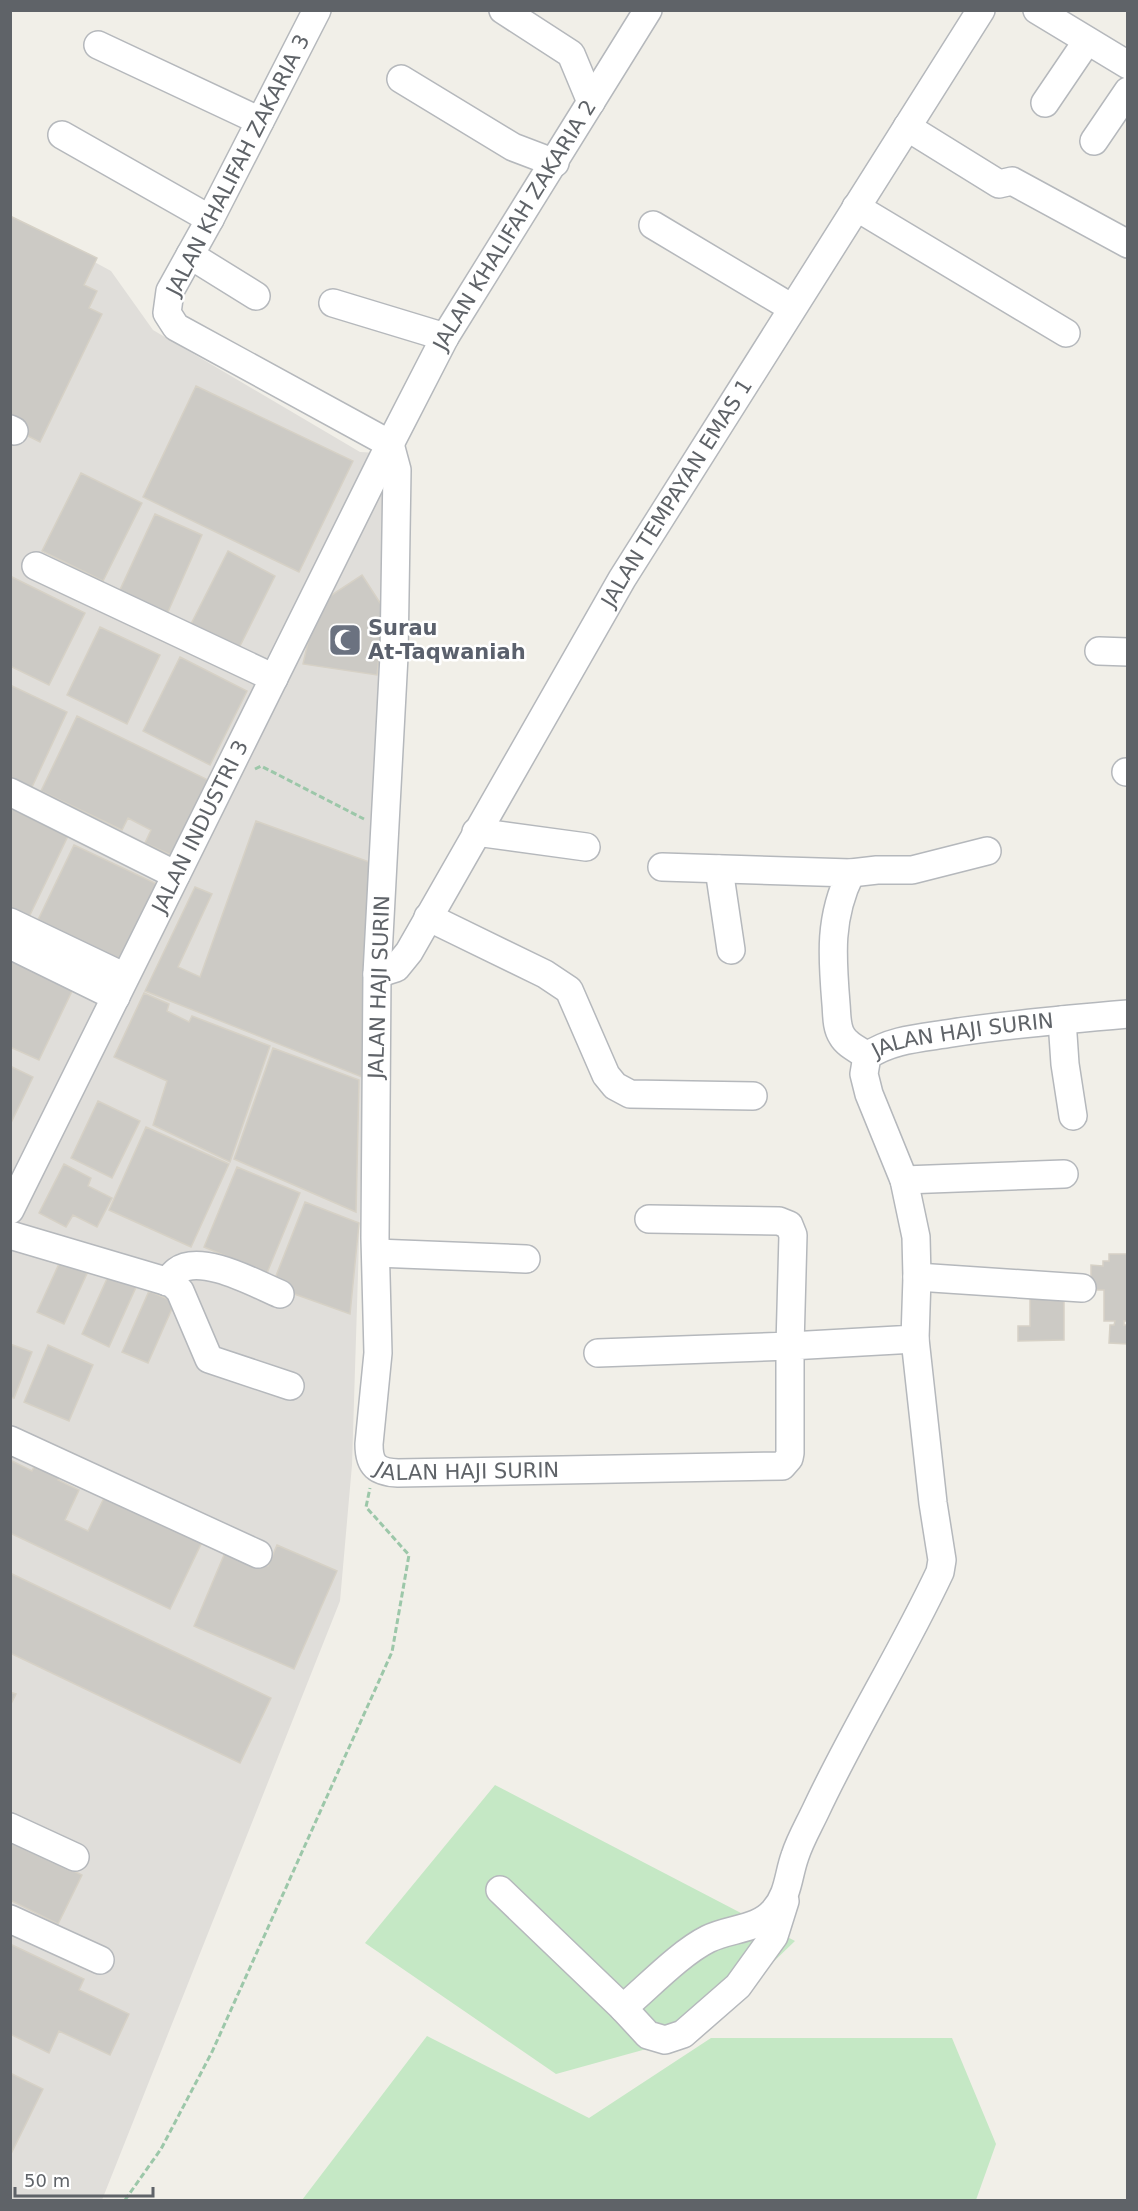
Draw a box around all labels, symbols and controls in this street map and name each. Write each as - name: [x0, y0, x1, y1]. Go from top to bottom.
- street label: JALAN KHALIFAH ZAKARIA 3: [161, 31, 314, 301]
- street label: JALAN KHALIFAH ZAKARIA 2: [427, 96, 601, 356]
- street label: JALAN TEMPAYAN EMAS 1: [596, 374, 757, 613]
- place label: Surau At-Taqwaniah: [368, 616, 526, 664]
- mosque icon: Surau At-Taqwaniah: [327, 622, 363, 658]
- street label: JALAN INDUSTRI 3: [146, 736, 253, 919]
- street label: JALAN HAJI SURIN: [364, 895, 394, 1081]
- street label: JALAN HAJI SURIN: [866, 1009, 1055, 1064]
- street label: JALAN HAJI SURIN: [369, 1456, 559, 1485]
- scale bar: [15, 2160, 153, 2198]
- text: 50 m: [24, 2170, 70, 2191]

